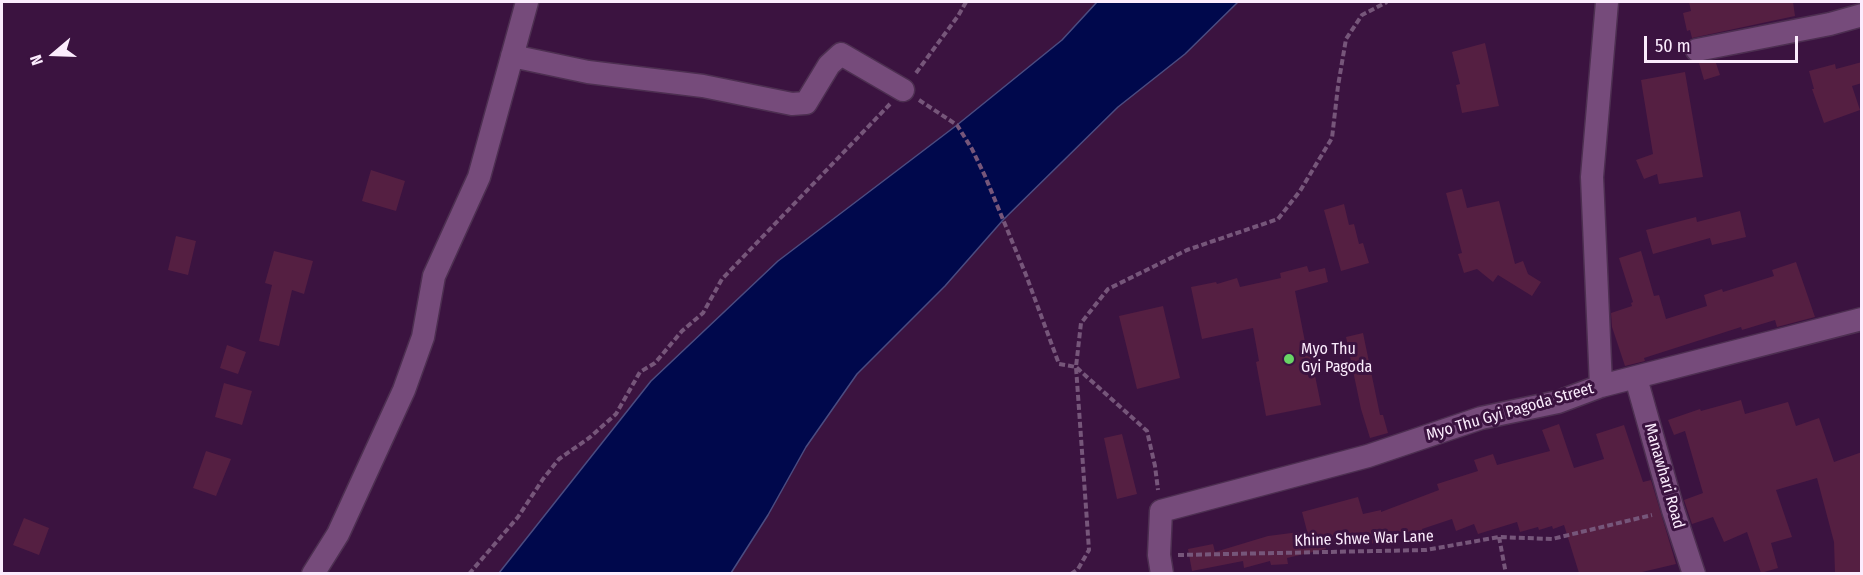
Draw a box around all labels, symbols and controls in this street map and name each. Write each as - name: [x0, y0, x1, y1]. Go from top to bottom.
- north arrow: [24, 24, 84, 84]
- scale bar: [1647, 24, 1802, 62]
- text: 50 m: [1655, 35, 1691, 57]
- text: N: [26, 52, 47, 68]
- place label: Myo Thu Gyi Pagoda: [1301, 340, 1372, 378]
- marker: Myo Thu Gyi Pagoda: [1282, 352, 1296, 366]
- street label: Myo Thu Gyi Pagoda Street: [1424, 379, 1596, 445]
- street label: Manawhari Road: [1640, 421, 1688, 531]
- street label: Khine Shwe War Lane: [1294, 527, 1434, 551]

